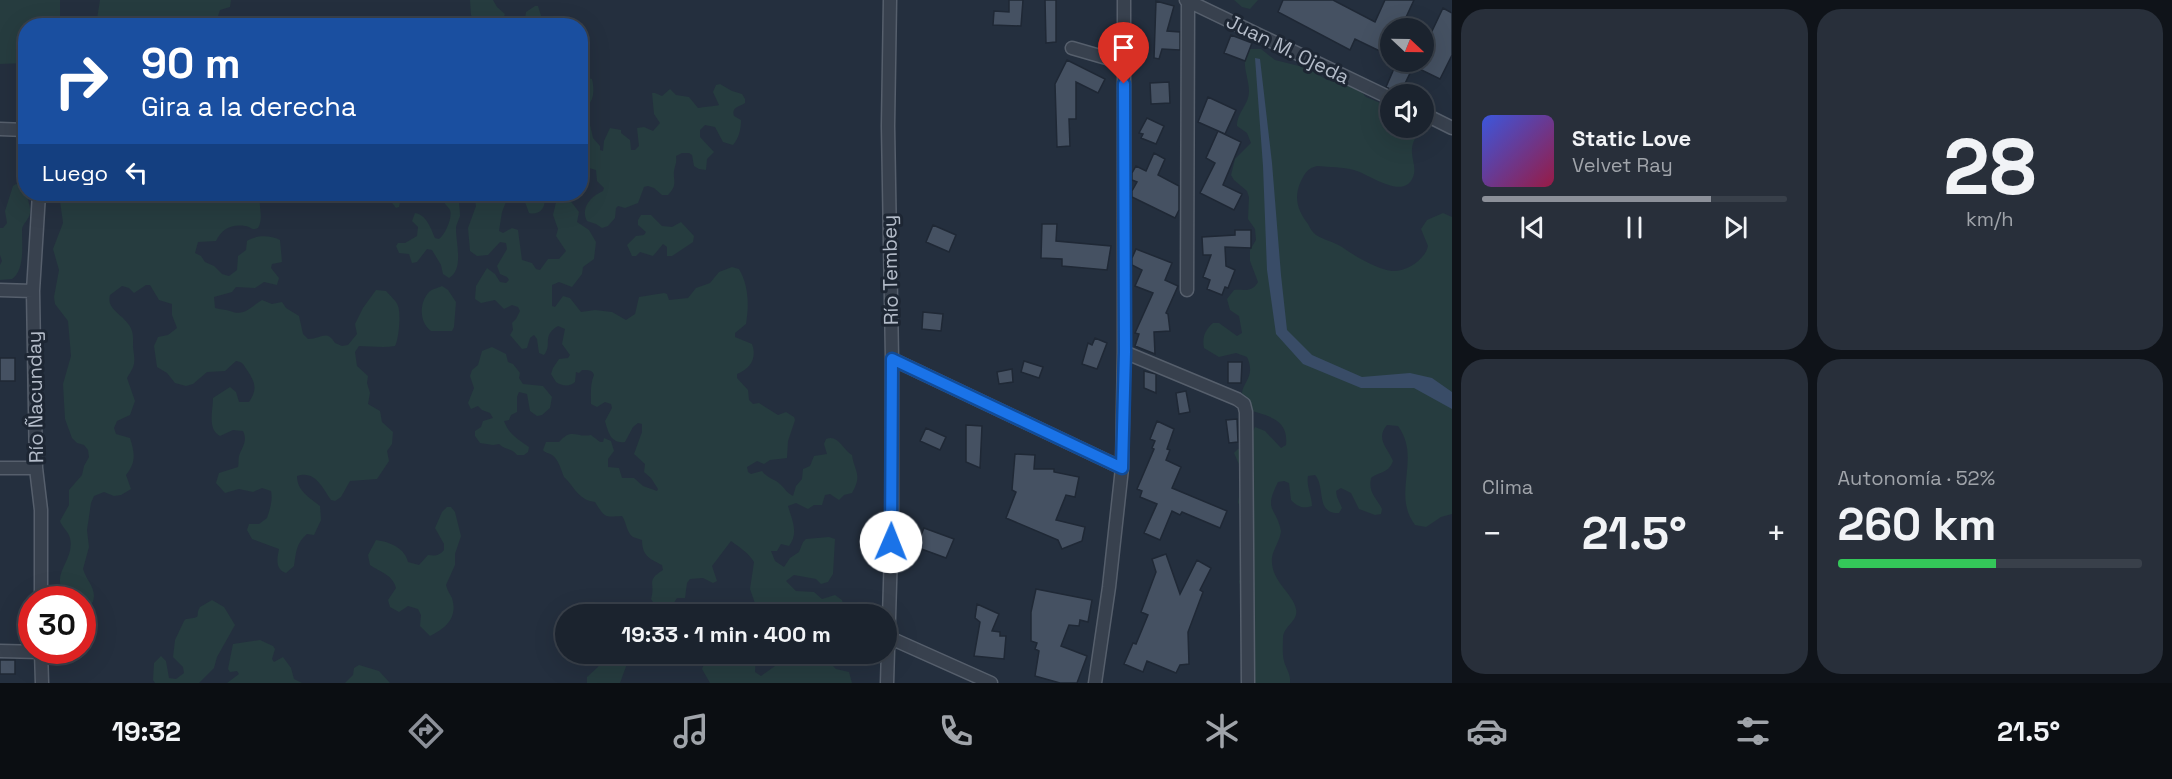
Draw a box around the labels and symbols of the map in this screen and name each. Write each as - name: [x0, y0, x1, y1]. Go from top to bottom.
- street label: Juan M. Ojeda: [1222, 8, 1354, 90]
- north arrow: [1380, 18, 1434, 72]
- pin: [1098, 22, 1149, 84]
- street label: Río Tembey: [876, 215, 904, 325]
- street label: Río Ñacunday: [21, 331, 49, 463]
- position arrow: [859, 510, 923, 574]
- speed limit sign: 30: [18, 586, 96, 664]

